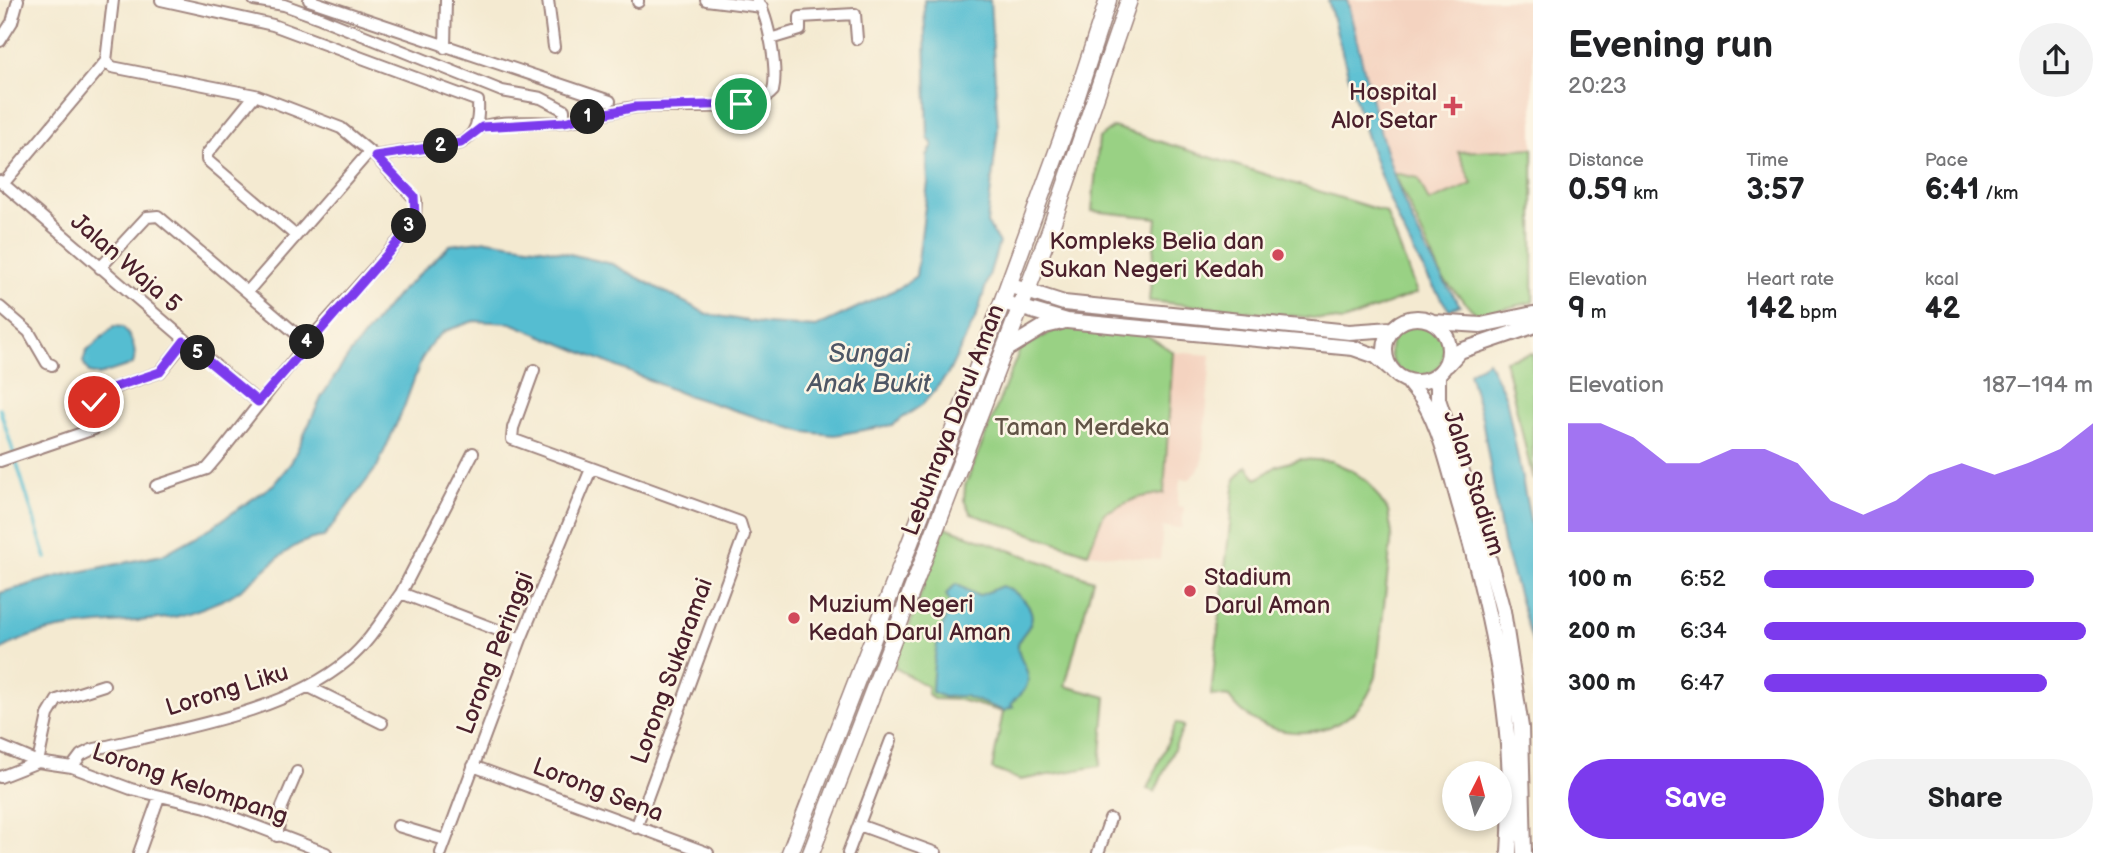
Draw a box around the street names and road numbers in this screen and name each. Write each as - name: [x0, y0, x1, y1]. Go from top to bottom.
- street label: Jalan Waja 5: [65, 207, 187, 319]
- street label: Lebuhraya Darul Aman: [895, 300, 1011, 540]
- street label: Jalan Stadium: [1437, 407, 1511, 559]
- street label: Lorong Peringgi: [451, 568, 539, 738]
- street label: Lorong Sukaramai: [625, 574, 719, 768]
- street label: Lorong Liku: [162, 658, 292, 722]
- street label: Lorong Kelompang: [88, 737, 292, 831]
- street label: Lorong Sena: [528, 752, 668, 828]

